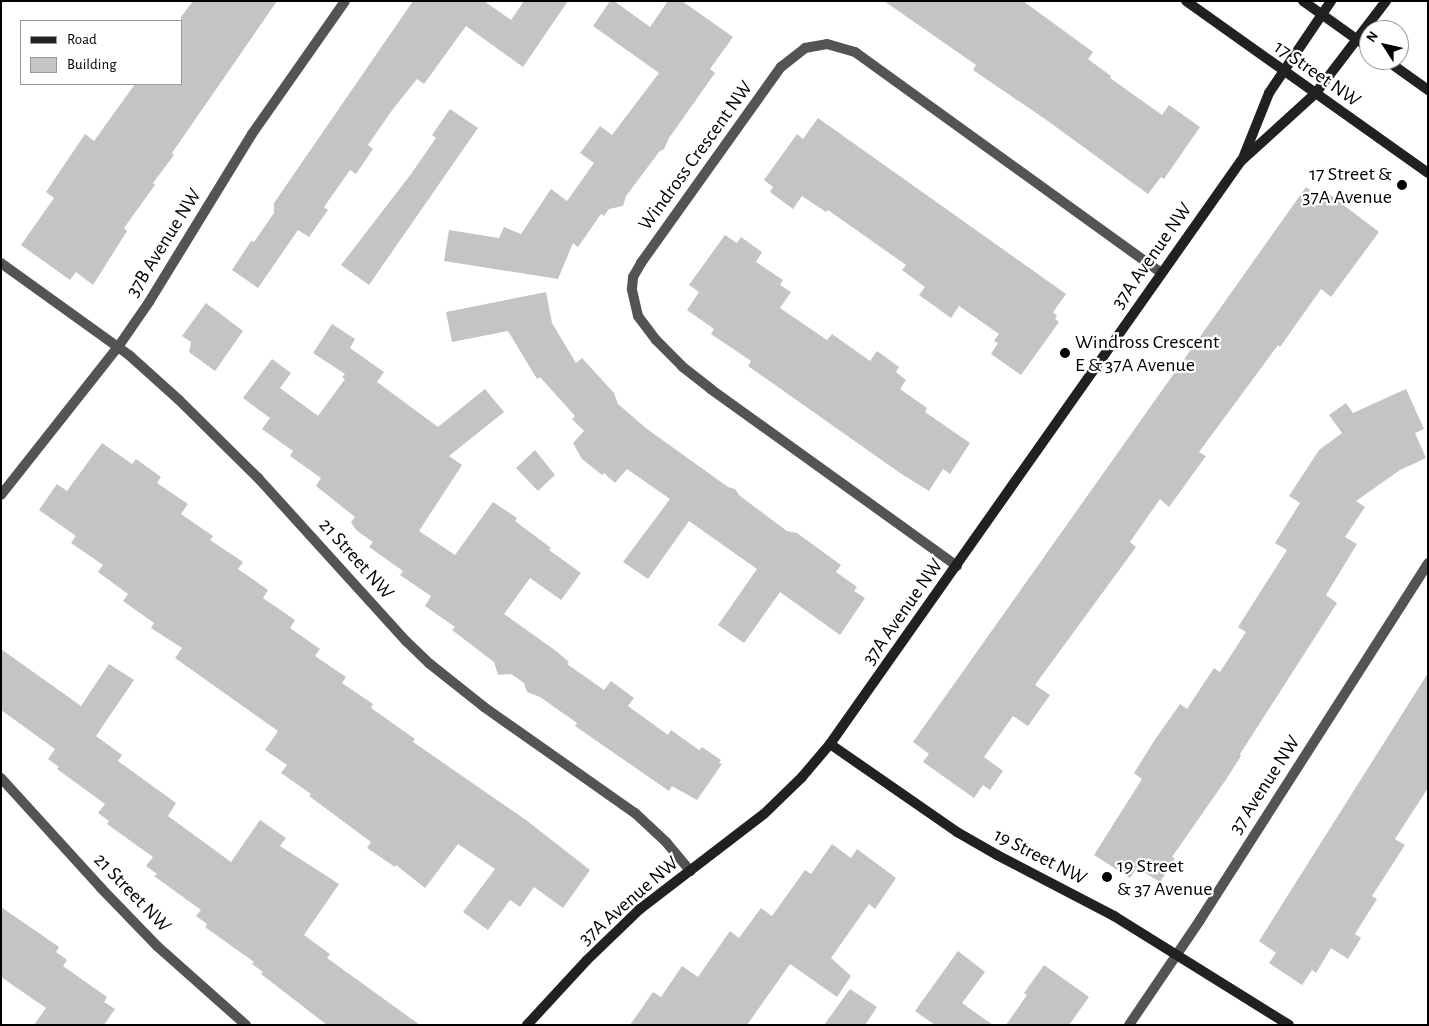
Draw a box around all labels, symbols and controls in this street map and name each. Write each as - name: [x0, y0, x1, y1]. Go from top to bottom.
- legend: [20, 20, 182, 85]
- north arrow: [1359, 20, 1409, 70]
- text: N: [1364, 29, 1381, 45]
- text: Road: [67, 32, 97, 47]
- street label: 17 Street NW: [1269, 35, 1365, 113]
- text: Building: [67, 57, 117, 72]
- street label: Windross Crescent NW: [634, 77, 758, 235]
- place label: 17 Street & 37A Avenue: [1302, 162, 1392, 209]
- marker: 17 Street & 37A Avenue: [1396, 179, 1408, 191]
- street label: 37B Avenue NW: [121, 184, 207, 302]
- street label: 37A Avenue NW: [1107, 198, 1197, 314]
- place label: Windross Crescent E & 37A Avenue: [1075, 330, 1219, 377]
- marker: Windross Crescent E & 37A Avenue: [1059, 347, 1071, 359]
- street label: 21 Street NW: [313, 514, 399, 604]
- street label: 37A Avenue NW: [858, 554, 948, 670]
- street label: 37 Avenue NW: [1224, 731, 1306, 839]
- street label: 19 Street NW: [989, 823, 1091, 891]
- street label: 21 Street NW: [88, 848, 176, 938]
- street label: 37A Avenue NW: [574, 851, 684, 951]
- place label: 19 Street & 37 Avenue: [1117, 854, 1212, 901]
- marker: 19 Street & 37 Avenue: [1101, 871, 1113, 883]

